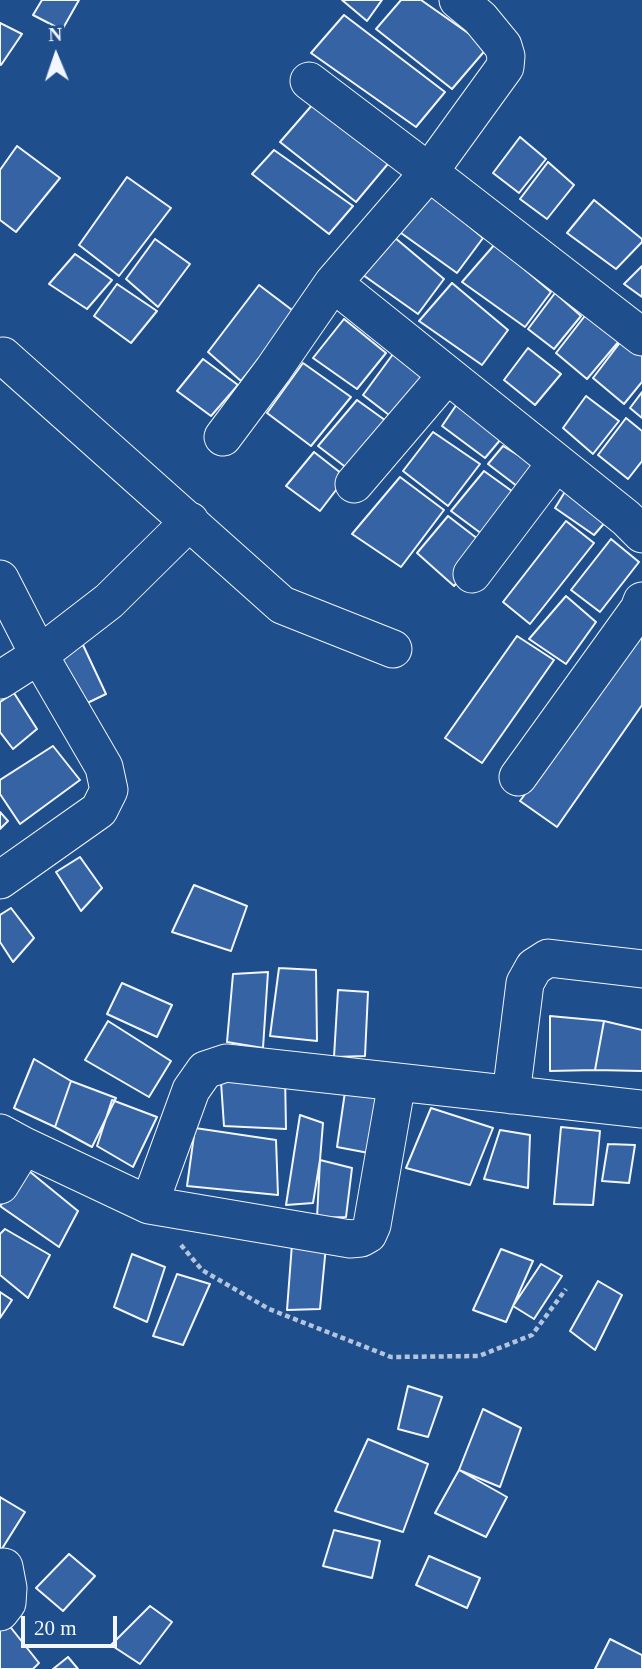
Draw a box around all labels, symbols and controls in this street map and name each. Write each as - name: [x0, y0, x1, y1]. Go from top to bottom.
- north arrow: [21, 21, 91, 91]
- text: N: [48, 24, 62, 45]
- scale bar: [24, 1602, 121, 1646]
- text: 20 m: [34, 1616, 77, 1640]

